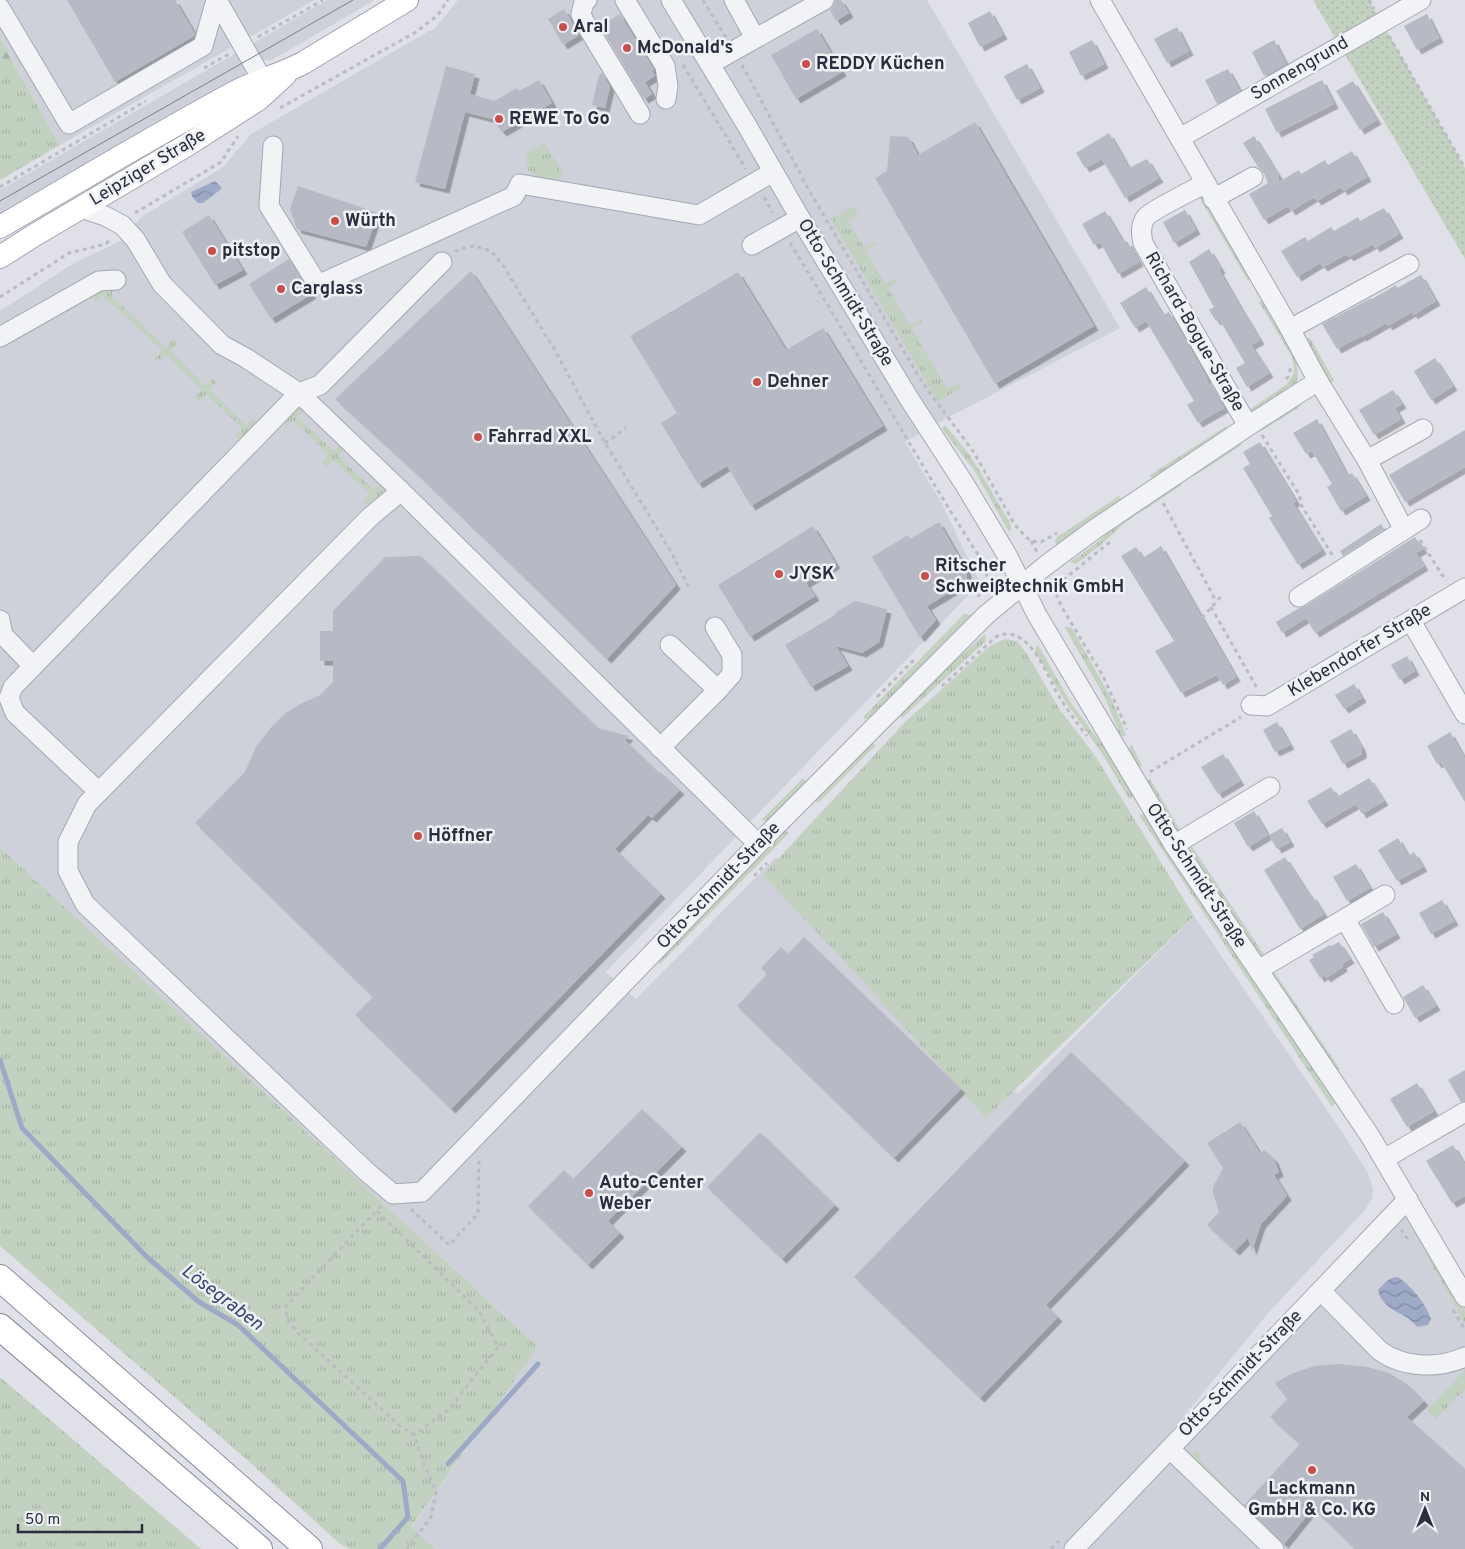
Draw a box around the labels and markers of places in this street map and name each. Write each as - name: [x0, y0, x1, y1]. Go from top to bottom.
- place label: Aral: [573, 16, 608, 39]
- marker: Aral: [557, 21, 569, 33]
- place label: McDonald's: [637, 37, 733, 60]
- marker: McDonald's: [621, 42, 633, 54]
- place label: REDDY Küchen: [816, 53, 945, 76]
- marker: REDDY Küchen: [800, 58, 812, 70]
- place label: REWE To Go: [509, 108, 610, 131]
- marker: REWE To Go: [493, 113, 505, 125]
- place label: Würth: [345, 210, 396, 233]
- marker: Würth: [329, 215, 341, 227]
- place label: pitstop: [222, 240, 280, 263]
- marker: pitstop: [206, 245, 218, 257]
- place label: Carglass: [291, 278, 363, 301]
- marker: Carglass: [275, 283, 287, 295]
- place label: Dehner: [767, 371, 829, 394]
- marker: Dehner: [751, 376, 763, 388]
- place label: Fahrrad XXL: [488, 426, 592, 449]
- marker: Fahrrad XXL: [472, 431, 484, 443]
- place label: Ritscher Schweißtechnik GmbH: [935, 555, 1124, 599]
- place label: JYSK: [789, 563, 835, 586]
- marker: JYSK: [773, 568, 785, 580]
- marker: Ritscher Schweißtechnik GmbH: [919, 570, 931, 582]
- place label: Höffner: [428, 825, 493, 848]
- marker: Höffner: [412, 830, 424, 842]
- place label: Auto-Center Weber: [599, 1172, 704, 1216]
- marker: Auto-Center Weber: [583, 1187, 595, 1199]
- marker: Lackmann GmbH & Co. KG: [1306, 1464, 1318, 1476]
- place label: Lackmann GmbH & Co. KG: [1248, 1478, 1376, 1522]

